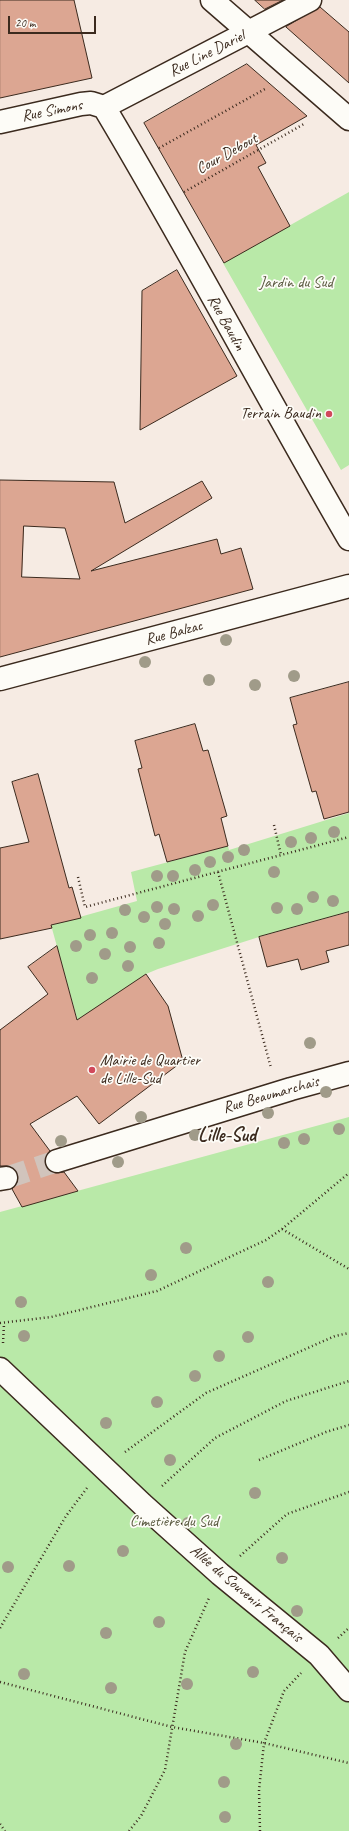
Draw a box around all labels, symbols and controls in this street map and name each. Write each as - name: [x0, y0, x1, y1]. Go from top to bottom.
- scale bar: [10, 8, 98, 34]
- text: 20 m: [15, 15, 35, 31]
- street label: Rue Line Dariel: [166, 27, 248, 81]
- street label: Rue Simons: [20, 96, 84, 126]
- street label: Cour Debout: [193, 129, 261, 179]
- park label: Jardin du Sud: [259, 273, 333, 293]
- street label: Rue Baudin: [203, 292, 249, 354]
- place label: Terrain Baudin: [240, 404, 321, 424]
- marker: Terrain Baudin: [324, 409, 334, 419]
- street label: Rue Balzac: [143, 616, 205, 650]
- place label: Mairie de Quartier de Lille-Sud: [100, 1051, 200, 1089]
- marker: Mairie de Quartier de Lille-Sud: [87, 1065, 97, 1075]
- street label: Rue Beaumarchais: [221, 1072, 321, 1118]
- district label: Lille-Sud: [198, 1124, 256, 1148]
- park label: Cimetière du Sud: [130, 1512, 218, 1532]
- street label: Allée du Souvenir Français: [186, 1541, 306, 1647]

